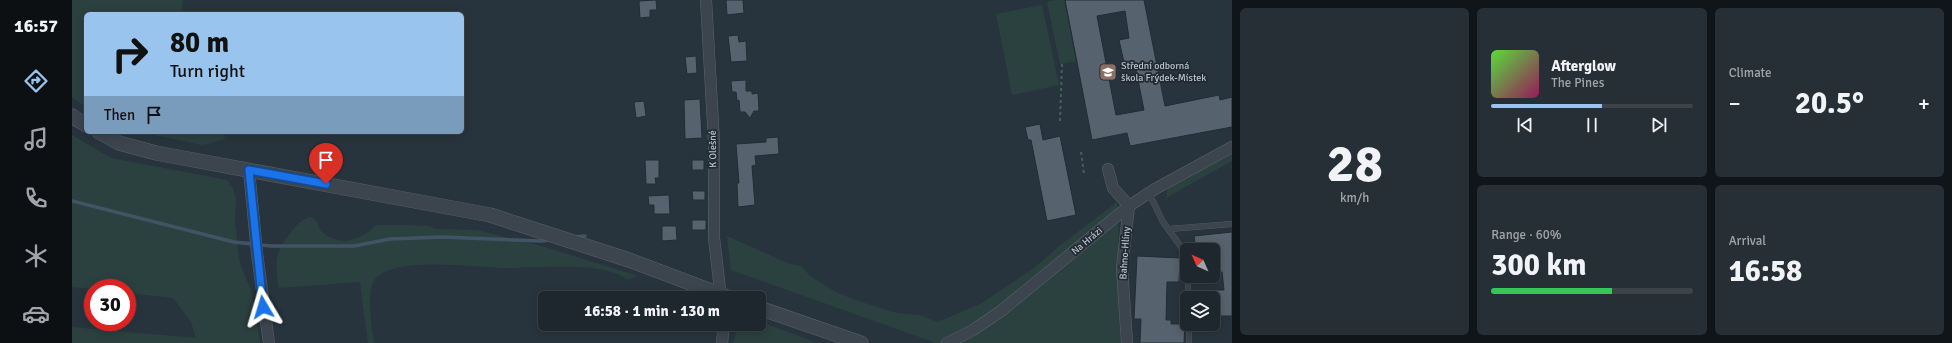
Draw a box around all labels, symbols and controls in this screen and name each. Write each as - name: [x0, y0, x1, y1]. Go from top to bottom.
- text: 16:57: [14, 15, 58, 37]
- text: 80 m: [170, 26, 229, 60]
- icon: right: [104, 28, 156, 80]
- text: Afterglow: [1551, 57, 1616, 75]
- text: Turn right: [170, 60, 245, 82]
- place label: Střední odborná škola Frýdek-Místek: [1121, 60, 1206, 84]
- school or university icon: Střední odborná škola Frýdek-Místek: [1098, 62, 1118, 82]
- text: Climate: [1729, 65, 1772, 81]
- icon: directions: [22, 67, 50, 95]
- text: The Pines: [1551, 75, 1604, 91]
- text: 20.5°: [1795, 85, 1864, 122]
- text: −: [1729, 90, 1741, 117]
- text: +: [1918, 90, 1930, 117]
- icon: arrive: [143, 104, 165, 126]
- text: Then: [104, 106, 135, 124]
- icon: previous: [1514, 114, 1536, 136]
- icon: pause: [1581, 114, 1603, 136]
- icon: next: [1648, 114, 1670, 136]
- icon: music: [22, 125, 50, 153]
- street label: K Olešné: [707, 130, 719, 168]
- text: 28: [1327, 132, 1383, 196]
- pin: [309, 143, 343, 184]
- icon: arrive: [315, 149, 337, 171]
- icon: phone: [22, 184, 50, 212]
- text: km/h: [1340, 190, 1369, 206]
- street label: Na Hrázi: [1069, 225, 1105, 257]
- street label: Bahno-Hlíny: [1117, 226, 1133, 280]
- text: Range · 60%: [1491, 227, 1562, 243]
- text: Arrival: [1729, 233, 1766, 249]
- icon: climate: [22, 242, 50, 270]
- north arrow: [1180, 243, 1220, 283]
- map controls: [1180, 243, 1220, 331]
- text: 300 km: [1491, 247, 1586, 284]
- text: 16:58: [1729, 253, 1802, 290]
- speed limit sign: 30: [84, 279, 136, 331]
- position arrow: [242, 286, 284, 328]
- button: layers: [1180, 291, 1220, 331]
- icon: car: [22, 300, 50, 328]
- text: 16:58 · 1 min · 130 m: [584, 302, 720, 320]

